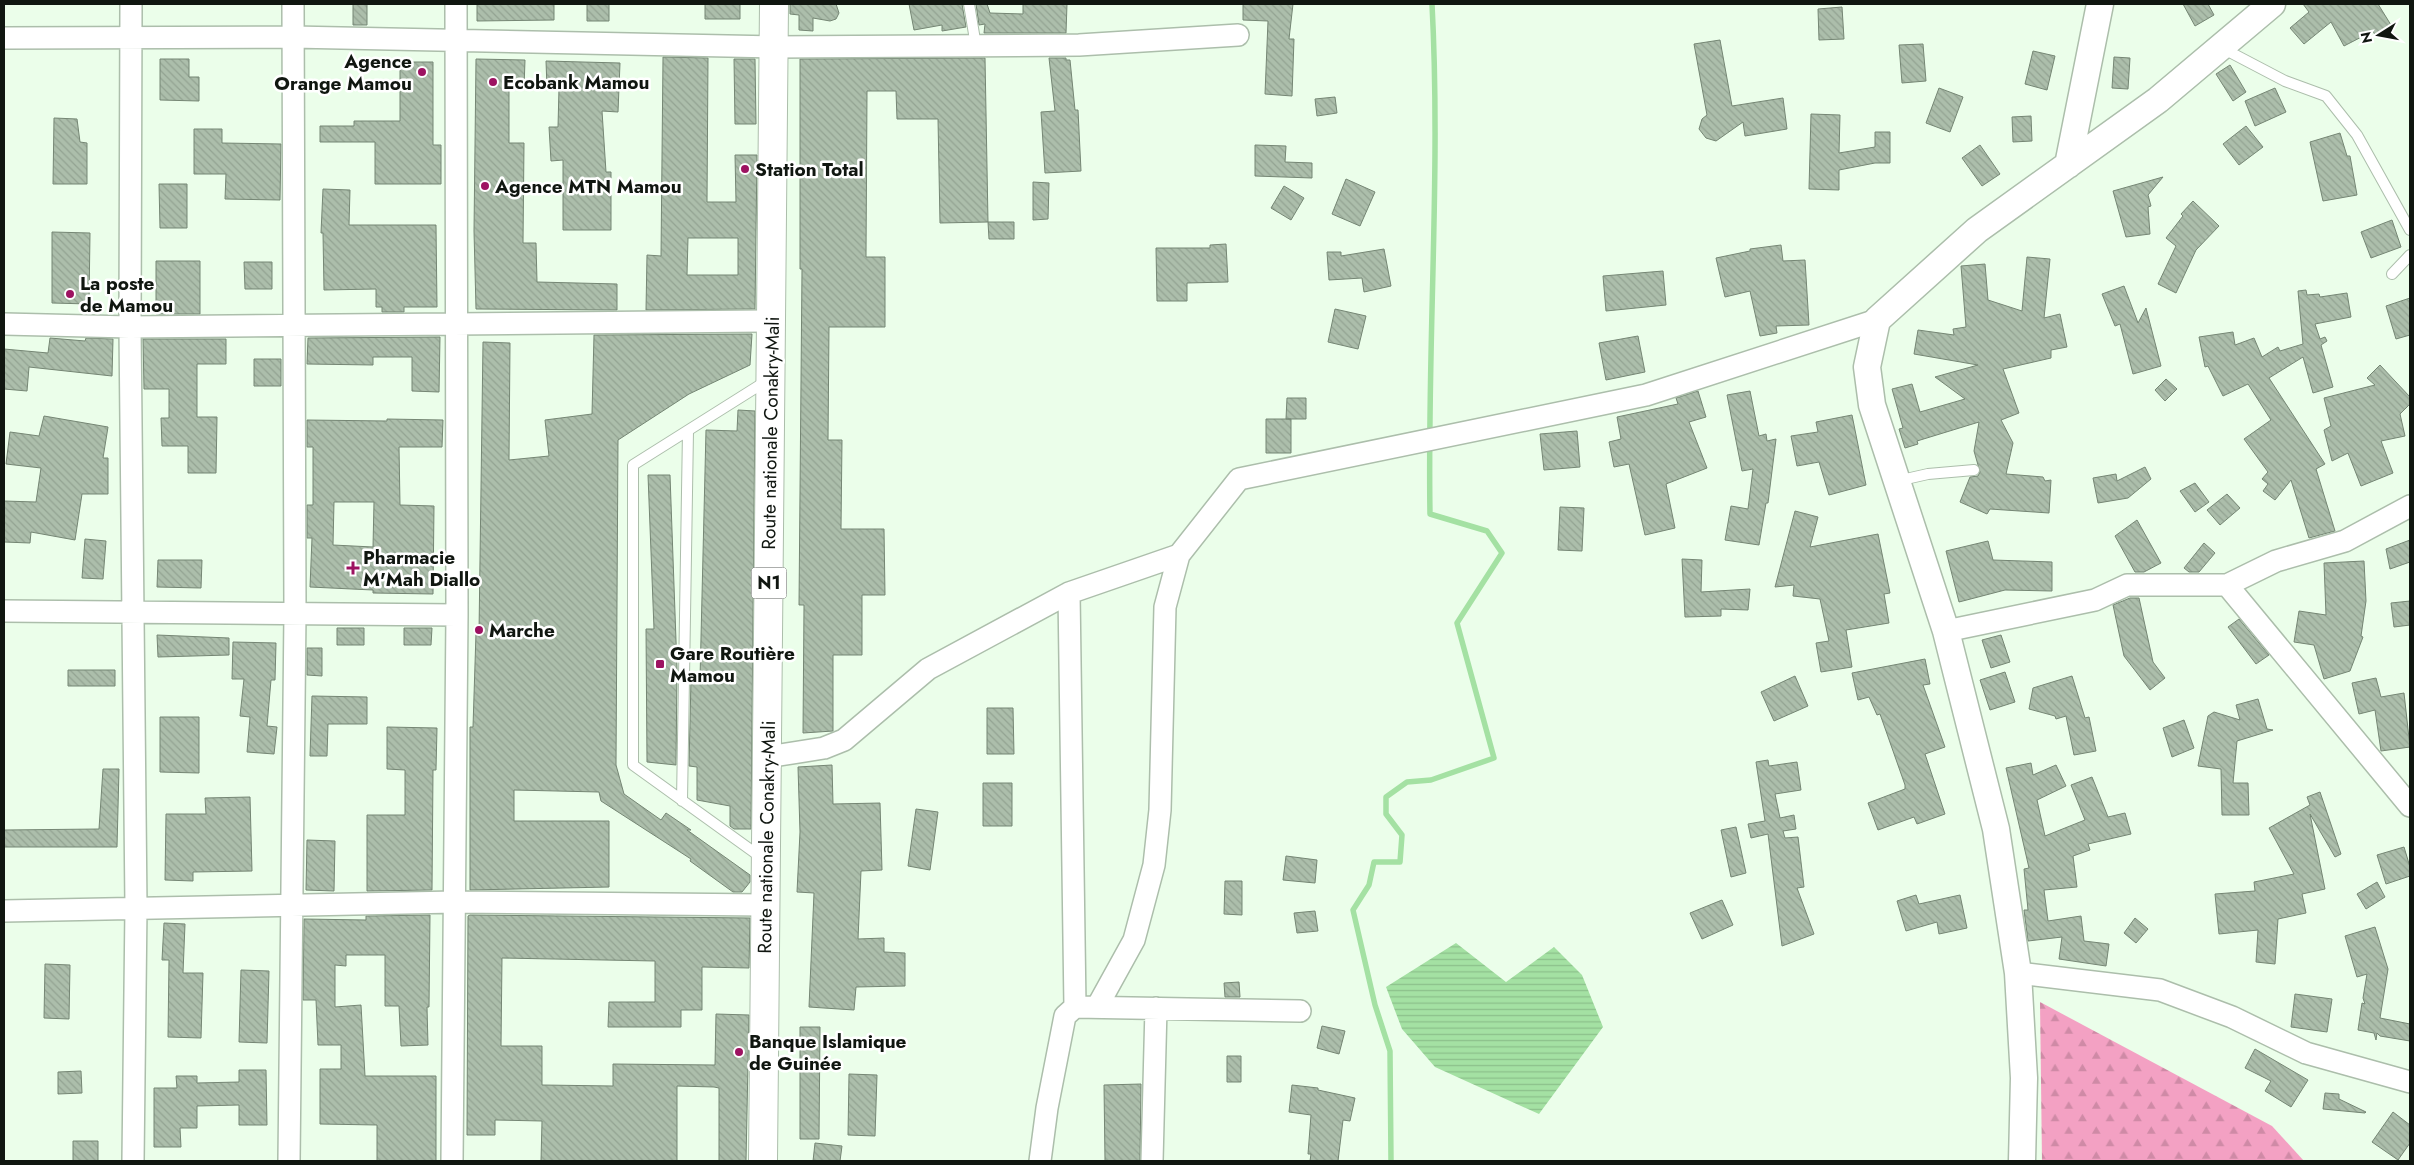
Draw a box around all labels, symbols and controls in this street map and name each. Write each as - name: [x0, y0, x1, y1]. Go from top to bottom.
- north arrow: [2354, 10, 2404, 60]
- text: N: [2355, 30, 2377, 45]
- place label: Agence Orange Mamou: [274, 48, 412, 97]
- marker: Agence Orange Mamou: [416, 66, 428, 78]
- place label: Ecobank Mamou: [503, 69, 650, 96]
- marker: Ecobank Mamou: [487, 76, 499, 88]
- place label: Station Total: [755, 156, 864, 183]
- marker: Station Total: [739, 163, 751, 175]
- place label: Agence MTN Mamou: [494, 173, 682, 200]
- marker: Agence MTN Mamou: [479, 180, 491, 192]
- place label: La poste de Mamou: [80, 270, 173, 319]
- marker: La poste de Mamou: [64, 288, 76, 300]
- street label: Route nationale Conakry-Mali: [755, 316, 786, 550]
- place label: Pharmacie M'Mah Diallo: [363, 544, 480, 593]
- marker: Pharmacie M'Mah Diallo: [347, 562, 359, 574]
- road number: N1: [752, 568, 786, 598]
- place label: Marche: [489, 617, 555, 644]
- marker: Marche: [473, 624, 485, 636]
- place label: Gare Routière Mamou: [670, 640, 795, 689]
- marker: Gare Routière Mamou: [654, 658, 666, 670]
- street label: Route nationale Conakry-Mali: [751, 720, 782, 954]
- place label: Banque Islamique de Guinée: [749, 1028, 907, 1077]
- marker: Banque Islamique de Guinée: [733, 1046, 745, 1058]

